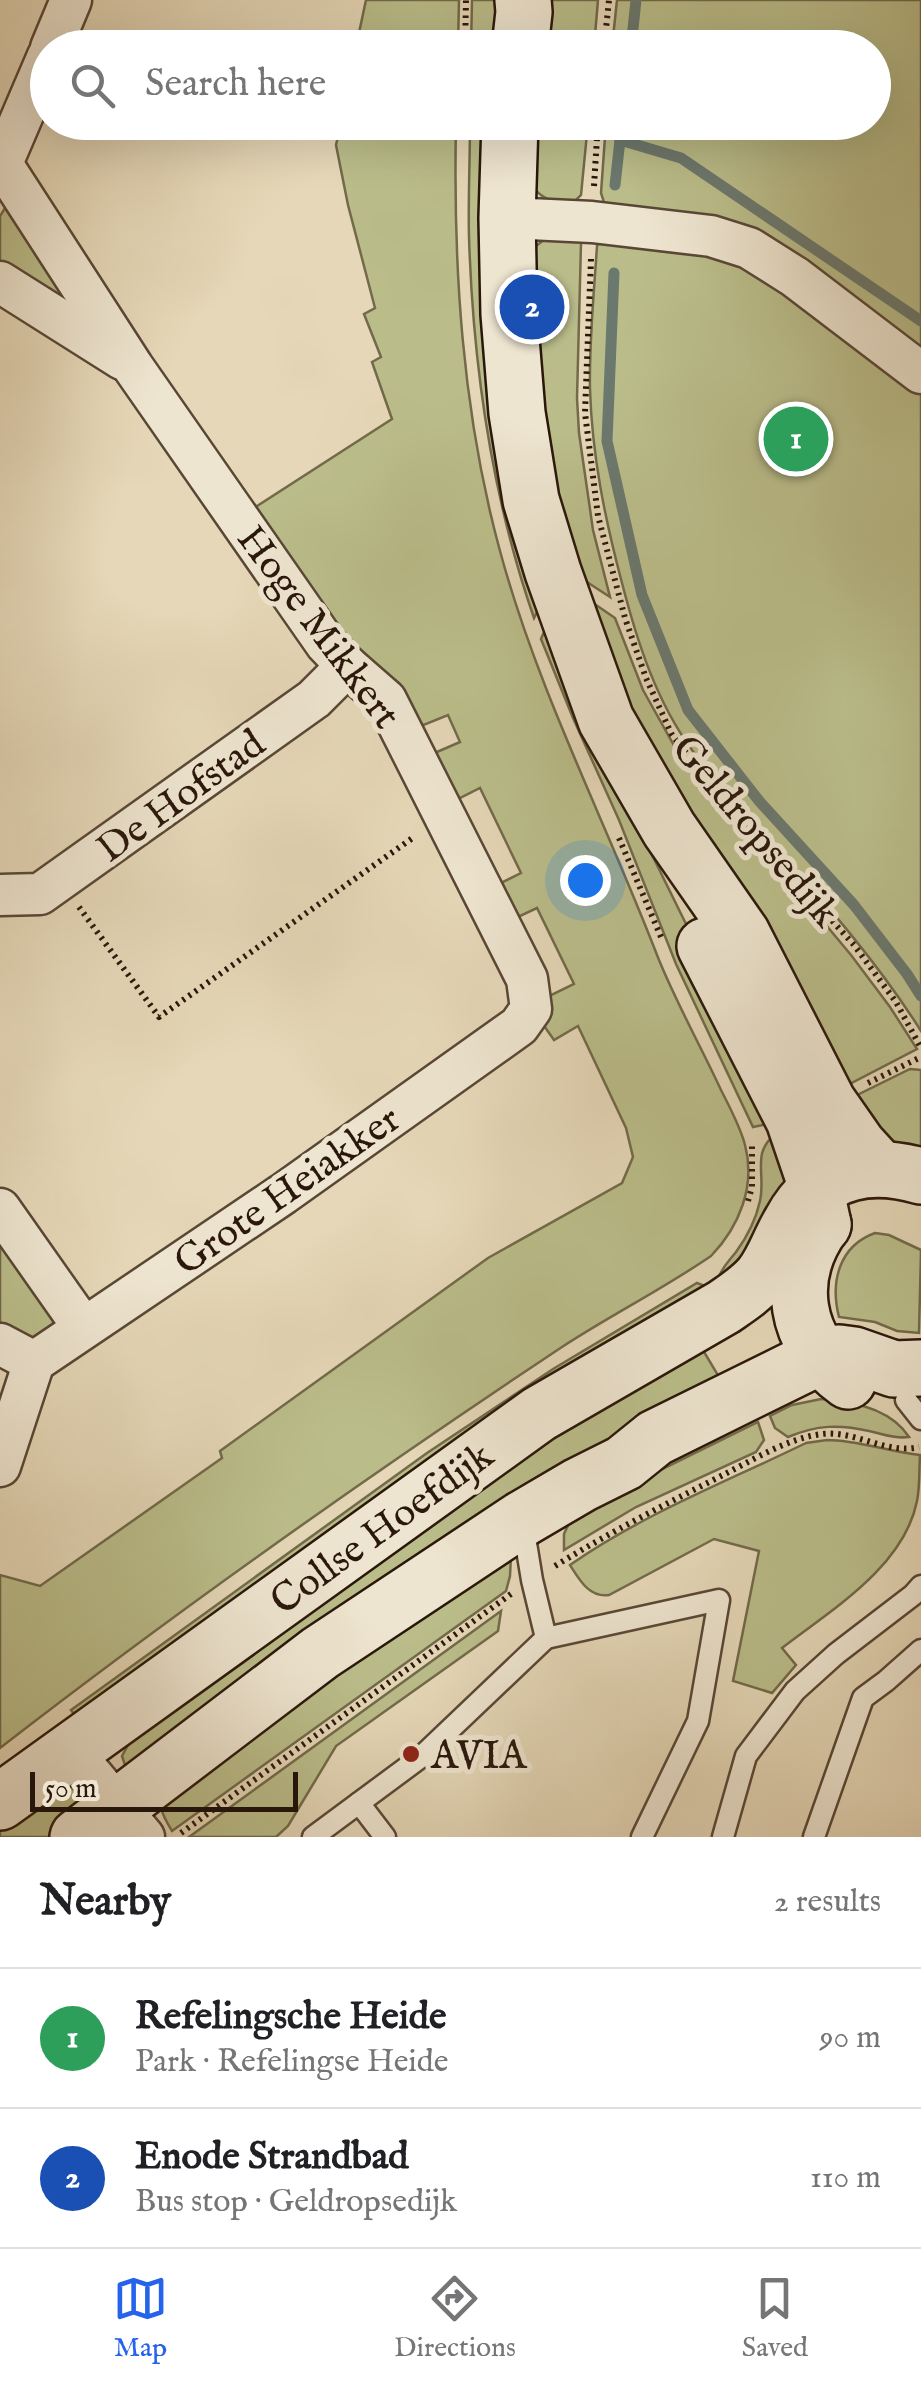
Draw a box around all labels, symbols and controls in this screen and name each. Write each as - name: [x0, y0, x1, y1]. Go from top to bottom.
- search box: [30, 30, 891, 140]
- icon: search: [65, 58, 120, 113]
- text: Search here: [145, 61, 326, 109]
- pin: 2: [500, 270, 564, 344]
- pin: 1: [764, 402, 828, 476]
- street label: Hoge Mikkert: [224, 516, 410, 740]
- street label: De Hofstad: [88, 719, 277, 876]
- street label: Geldropsedijk: [659, 726, 850, 939]
- your location: [560, 855, 611, 906]
- street label: Grote Heiakker: [165, 1095, 411, 1289]
- street label: Collse Hoefdijk: [261, 1431, 505, 1628]
- place label: AVIA: [430, 1732, 528, 1783]
- marker: AVIA: [400, 1743, 422, 1765]
- scale bar: [30, 1767, 298, 1812]
- text: 50 m: [45, 1772, 97, 1807]
- text: Nearby: [40, 1876, 171, 1929]
- text: 2 results: [774, 1882, 881, 1923]
- text: Refelingsche Heide: [135, 1994, 446, 2042]
- text: 1: [67, 2018, 78, 2059]
- text: 90 m: [820, 2018, 881, 2059]
- text: Park · Refelingse Heide: [135, 2042, 449, 2083]
- text: Enode Strandbad: [135, 2134, 408, 2182]
- text: 2: [65, 2158, 80, 2199]
- text: 110 m: [810, 2158, 881, 2199]
- text: Bus stop · Geldropsedijk: [135, 2182, 457, 2223]
- tab: Map: [113, 2271, 168, 2366]
- tab: Directions: [394, 2271, 516, 2366]
- tab: Saved: [742, 2271, 808, 2366]

